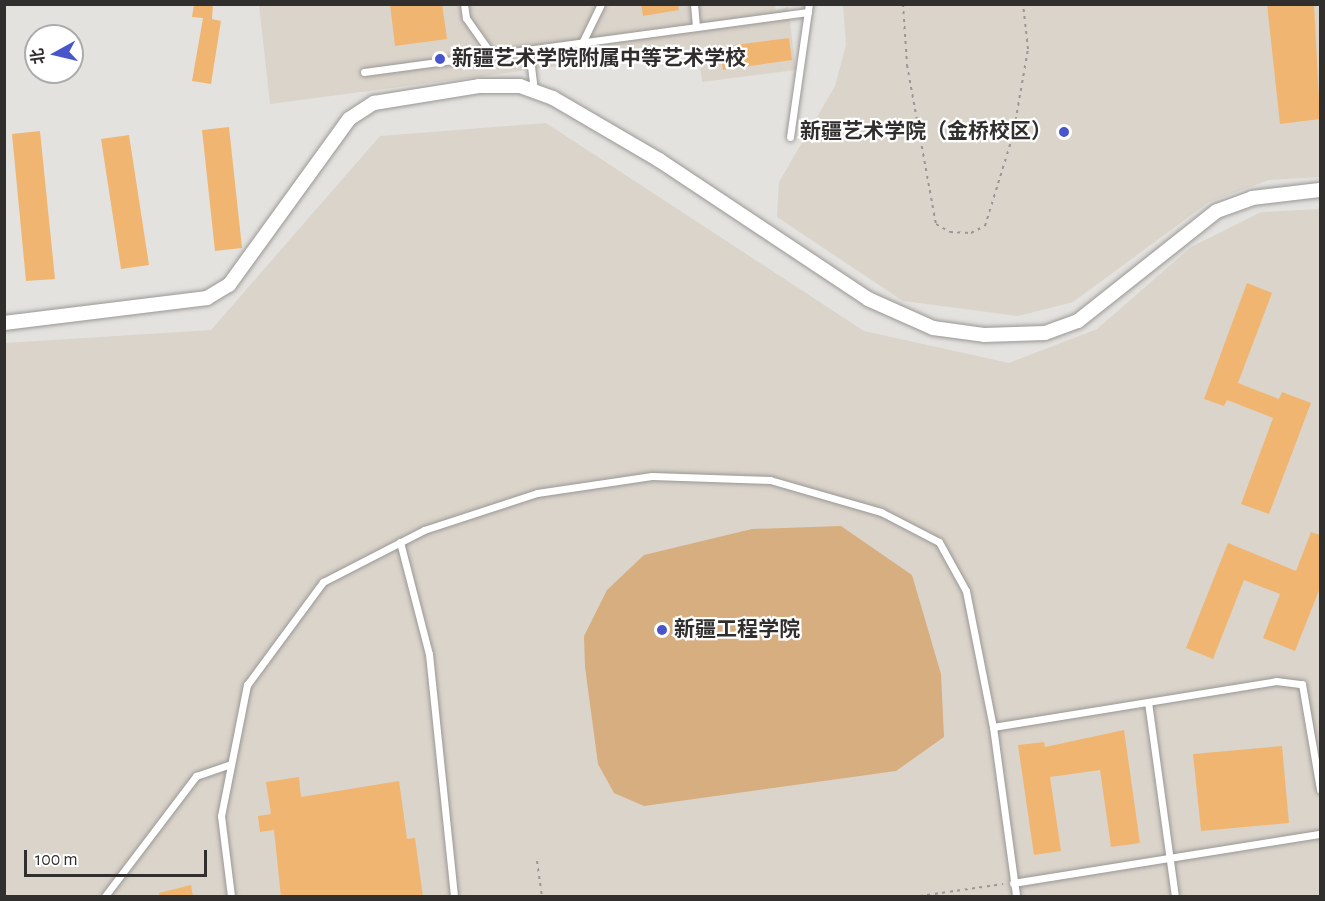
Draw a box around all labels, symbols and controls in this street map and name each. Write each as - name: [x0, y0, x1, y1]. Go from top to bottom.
- north arrow: [24, 24, 84, 84]
- place label: 新疆艺术学院附属中等艺术学校: [452, 46, 746, 72]
- text: 北: [29, 47, 47, 65]
- marker: 新疆艺术学院附属中等艺术学校: [433, 52, 447, 66]
- place label: 新疆艺术学院（金桥校区）: [800, 119, 1052, 145]
- marker: 新疆艺术学院（金桥校区）: [1057, 125, 1071, 139]
- place label: 新疆工程学院: [674, 617, 800, 643]
- marker: 新疆工程学院: [655, 623, 669, 637]
- scale bar: [27, 838, 210, 876]
- text: 100 m: [35, 851, 78, 869]

